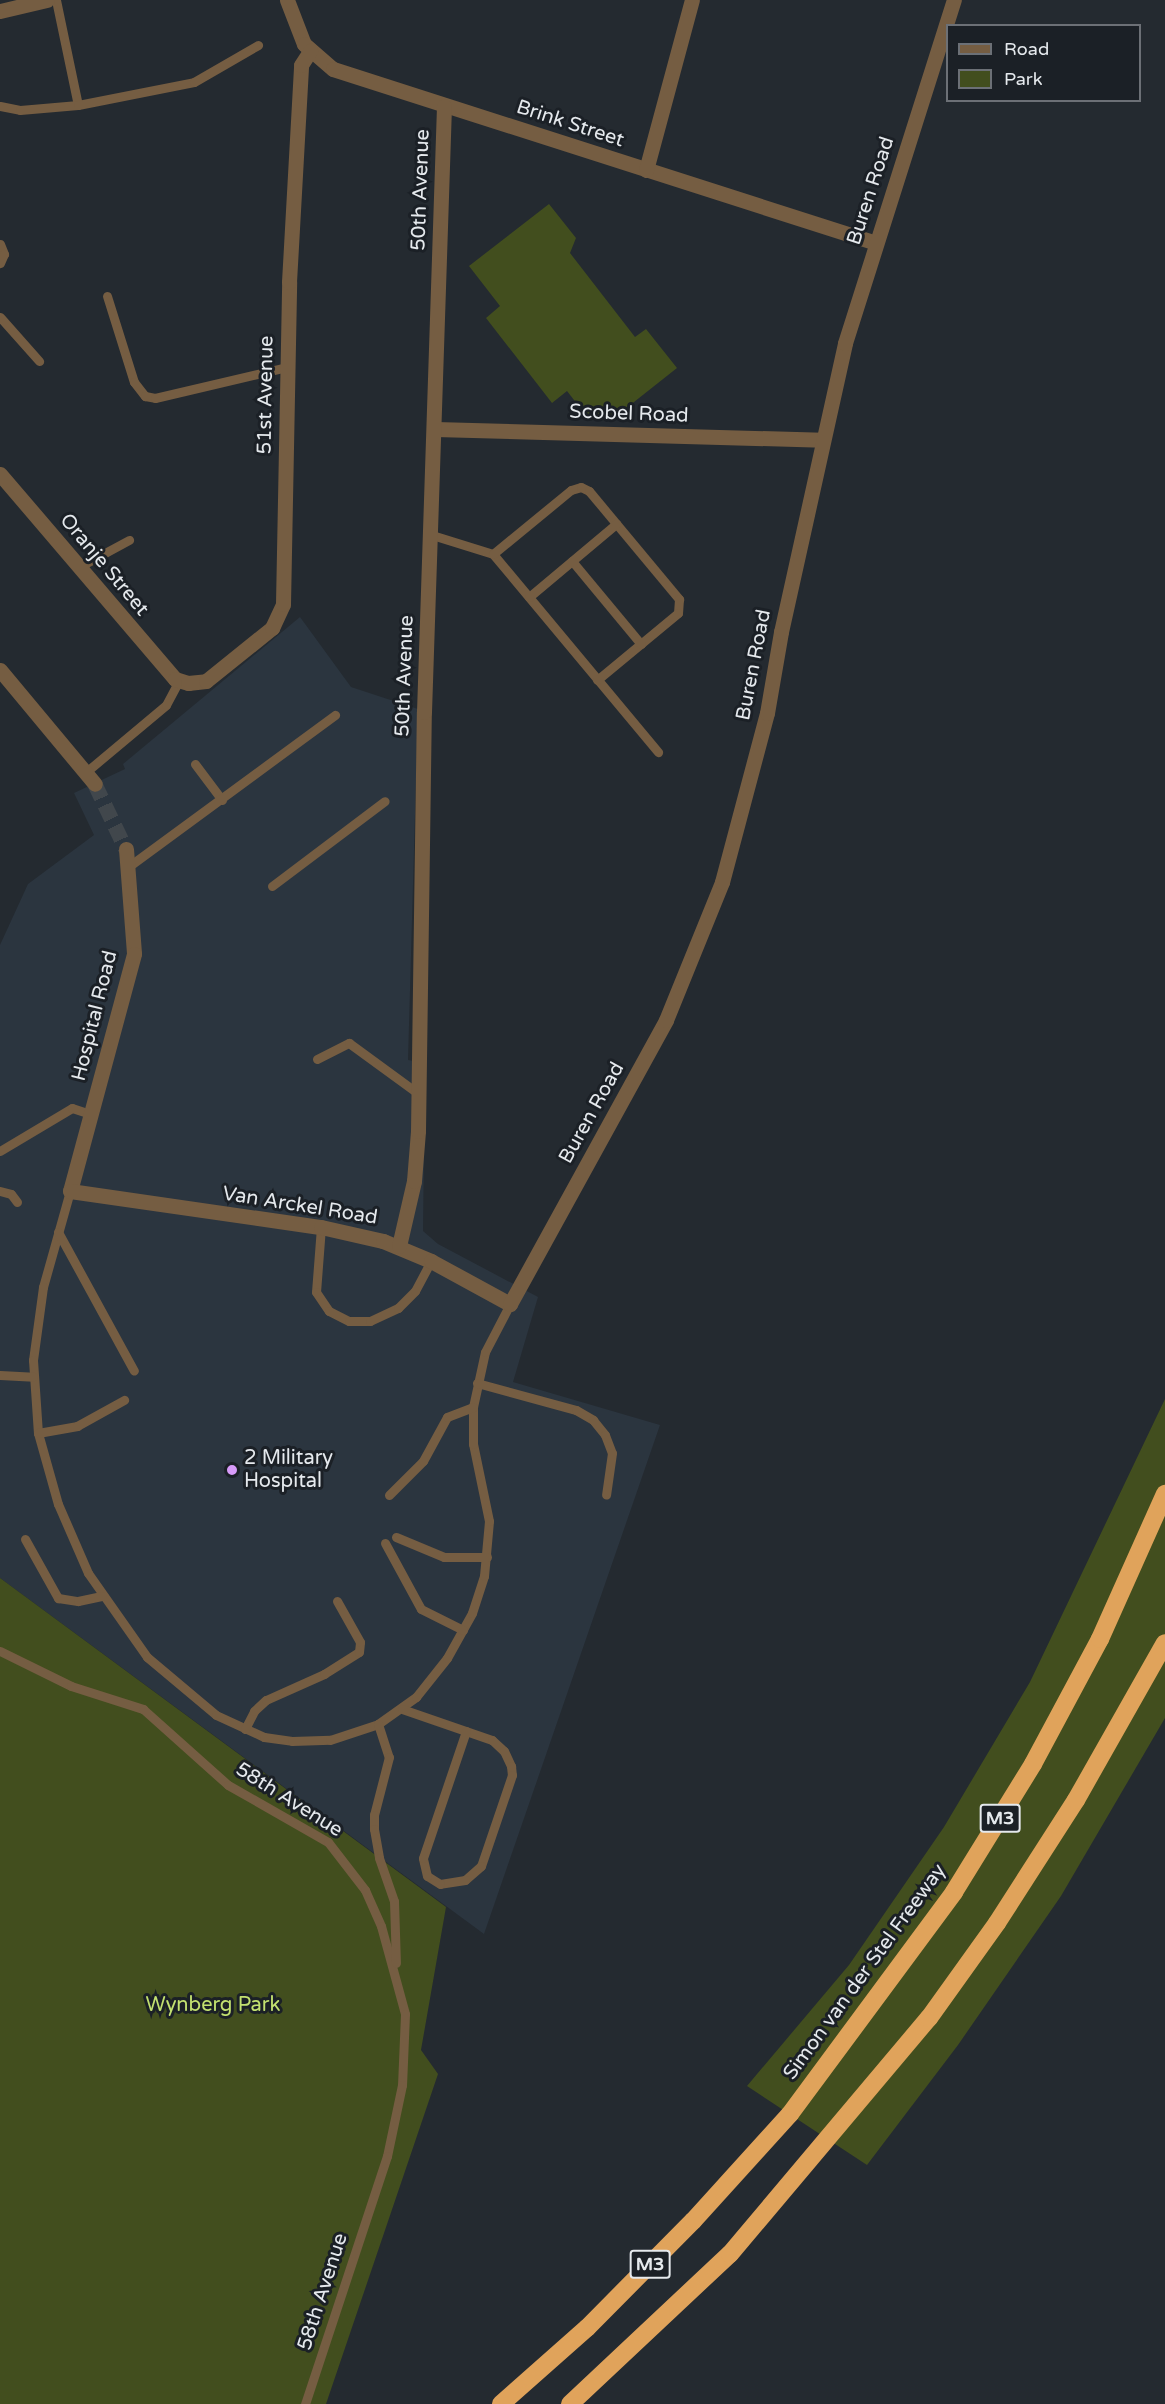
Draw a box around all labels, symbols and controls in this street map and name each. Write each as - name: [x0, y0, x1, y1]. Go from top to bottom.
- legend: [946, 24, 1141, 102]
- text: Road: [1004, 38, 1049, 60]
- text: Park: [1004, 68, 1042, 90]
- street label: Brink Street: [513, 95, 627, 153]
- street label: 50th Avenue: [407, 129, 435, 251]
- street label: Buren Road: [842, 134, 900, 248]
- street label: 51st Avenue: [253, 335, 279, 455]
- street label: Scobel Road: [569, 400, 689, 428]
- street label: Oranje Street: [54, 509, 154, 621]
- street label: Buren Road: [732, 608, 776, 722]
- street label: 50th Avenue: [391, 615, 419, 737]
- street label: Hospital Road: [67, 948, 123, 1084]
- street label: Buren Road: [554, 1058, 630, 1168]
- street label: Van Arckel Road: [221, 1182, 379, 1230]
- place label: 2 Military Hospital: [244, 1446, 333, 1493]
- marker: 2 Military Hospital: [225, 1463, 239, 1477]
- street label: 58th Avenue: [231, 1758, 347, 1842]
- road number: M3: [979, 1803, 1021, 1833]
- street label: Simon van der Stel Freeway: [779, 1859, 951, 2085]
- park label: Wynberg Park: [146, 1993, 280, 2017]
- street label: 58th Avenue: [293, 2230, 353, 2354]
- road number: M3: [629, 2249, 671, 2279]

